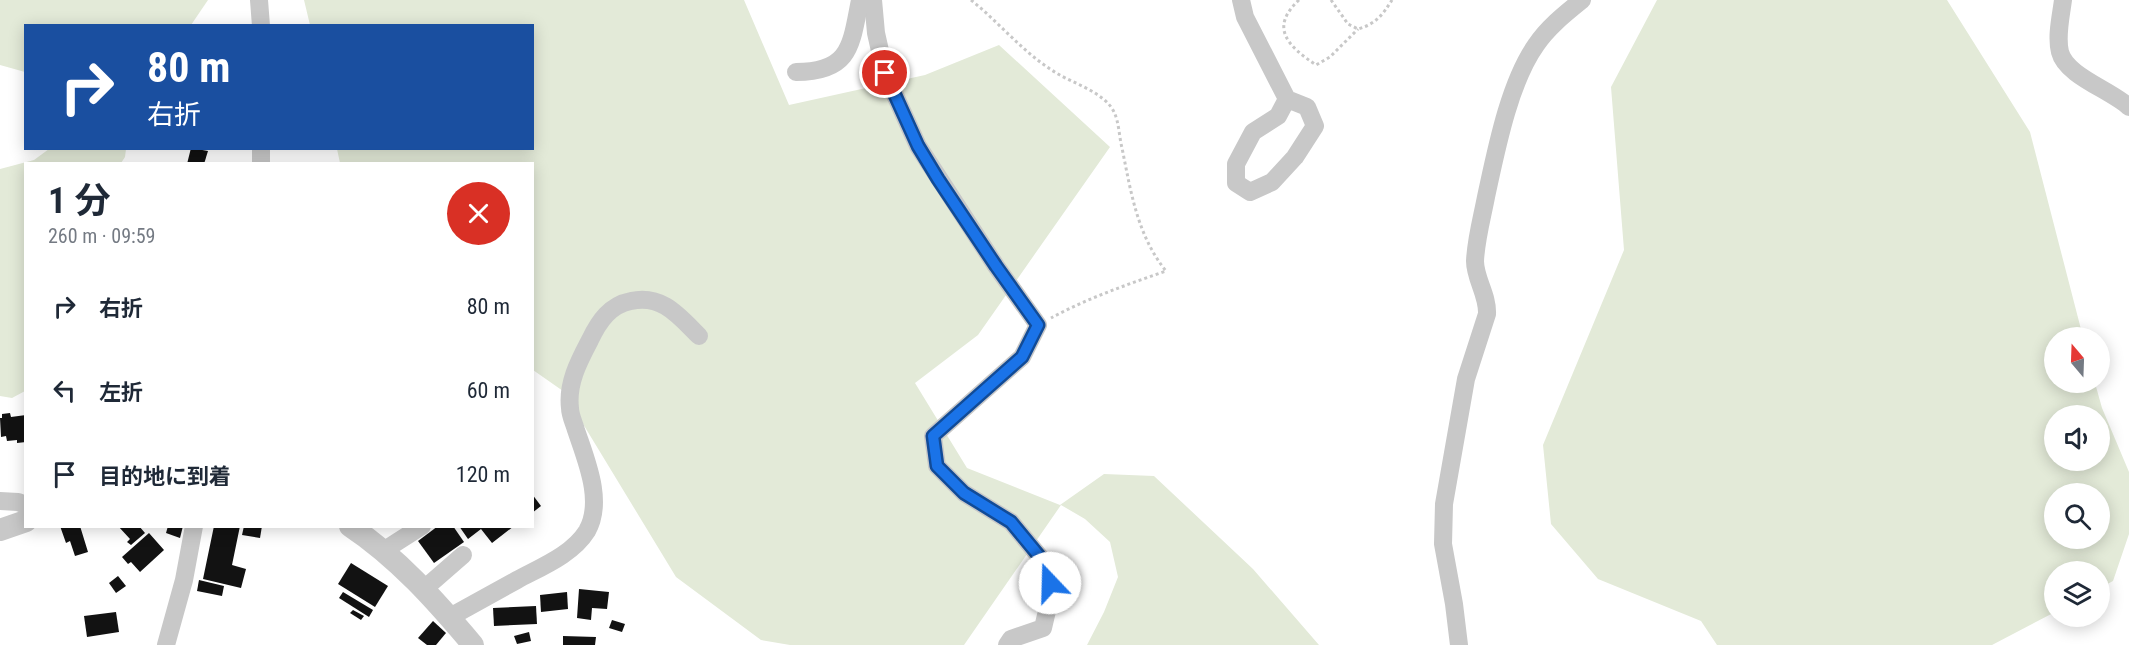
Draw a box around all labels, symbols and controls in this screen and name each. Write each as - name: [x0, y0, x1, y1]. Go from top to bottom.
- text: 80 m: [147, 43, 230, 92]
- pin: [859, 47, 910, 98]
- icon: right: [48, 48, 126, 126]
- icon: arrive: [868, 56, 901, 89]
- text: 右折: [147, 99, 201, 131]
- text: 1 分: [48, 180, 111, 222]
- button: close: [447, 182, 510, 245]
- text: 260 m · 09:59: [48, 224, 155, 248]
- icon: right: [48, 290, 81, 323]
- text: 80 m: [467, 294, 510, 319]
- text: 右折: [99, 296, 143, 321]
- north arrow: [2044, 327, 2110, 393]
- map controls: [2044, 327, 2110, 627]
- icon: left: [48, 374, 81, 407]
- text: 60 m: [467, 378, 510, 403]
- text: 左折: [99, 380, 143, 405]
- button: sound: [2044, 405, 2110, 471]
- icon: arrive: [48, 458, 81, 491]
- text: 120 m: [456, 462, 510, 487]
- text: 目的地に到着: [99, 464, 231, 489]
- button: search: [2044, 483, 2110, 549]
- position arrow: [1018, 551, 1082, 615]
- button: layers: [2044, 561, 2110, 627]

